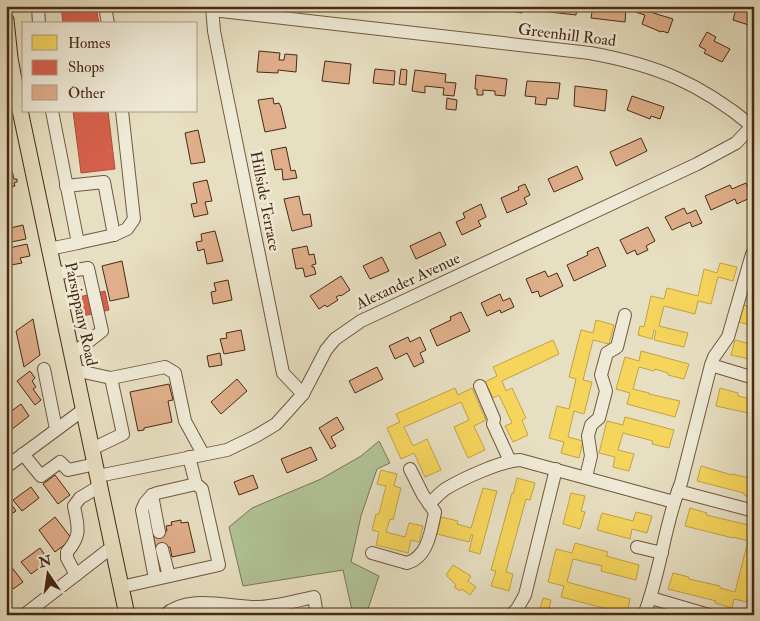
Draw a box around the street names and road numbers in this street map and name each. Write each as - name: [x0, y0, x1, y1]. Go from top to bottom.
- street label: Greenhill Road: [517, 19, 617, 51]
- street label: Hillside Terrace: [246, 149, 285, 253]
- street label: Alexander Avenue: [352, 248, 464, 314]
- street label: Parsippany Road: [59, 260, 102, 368]

